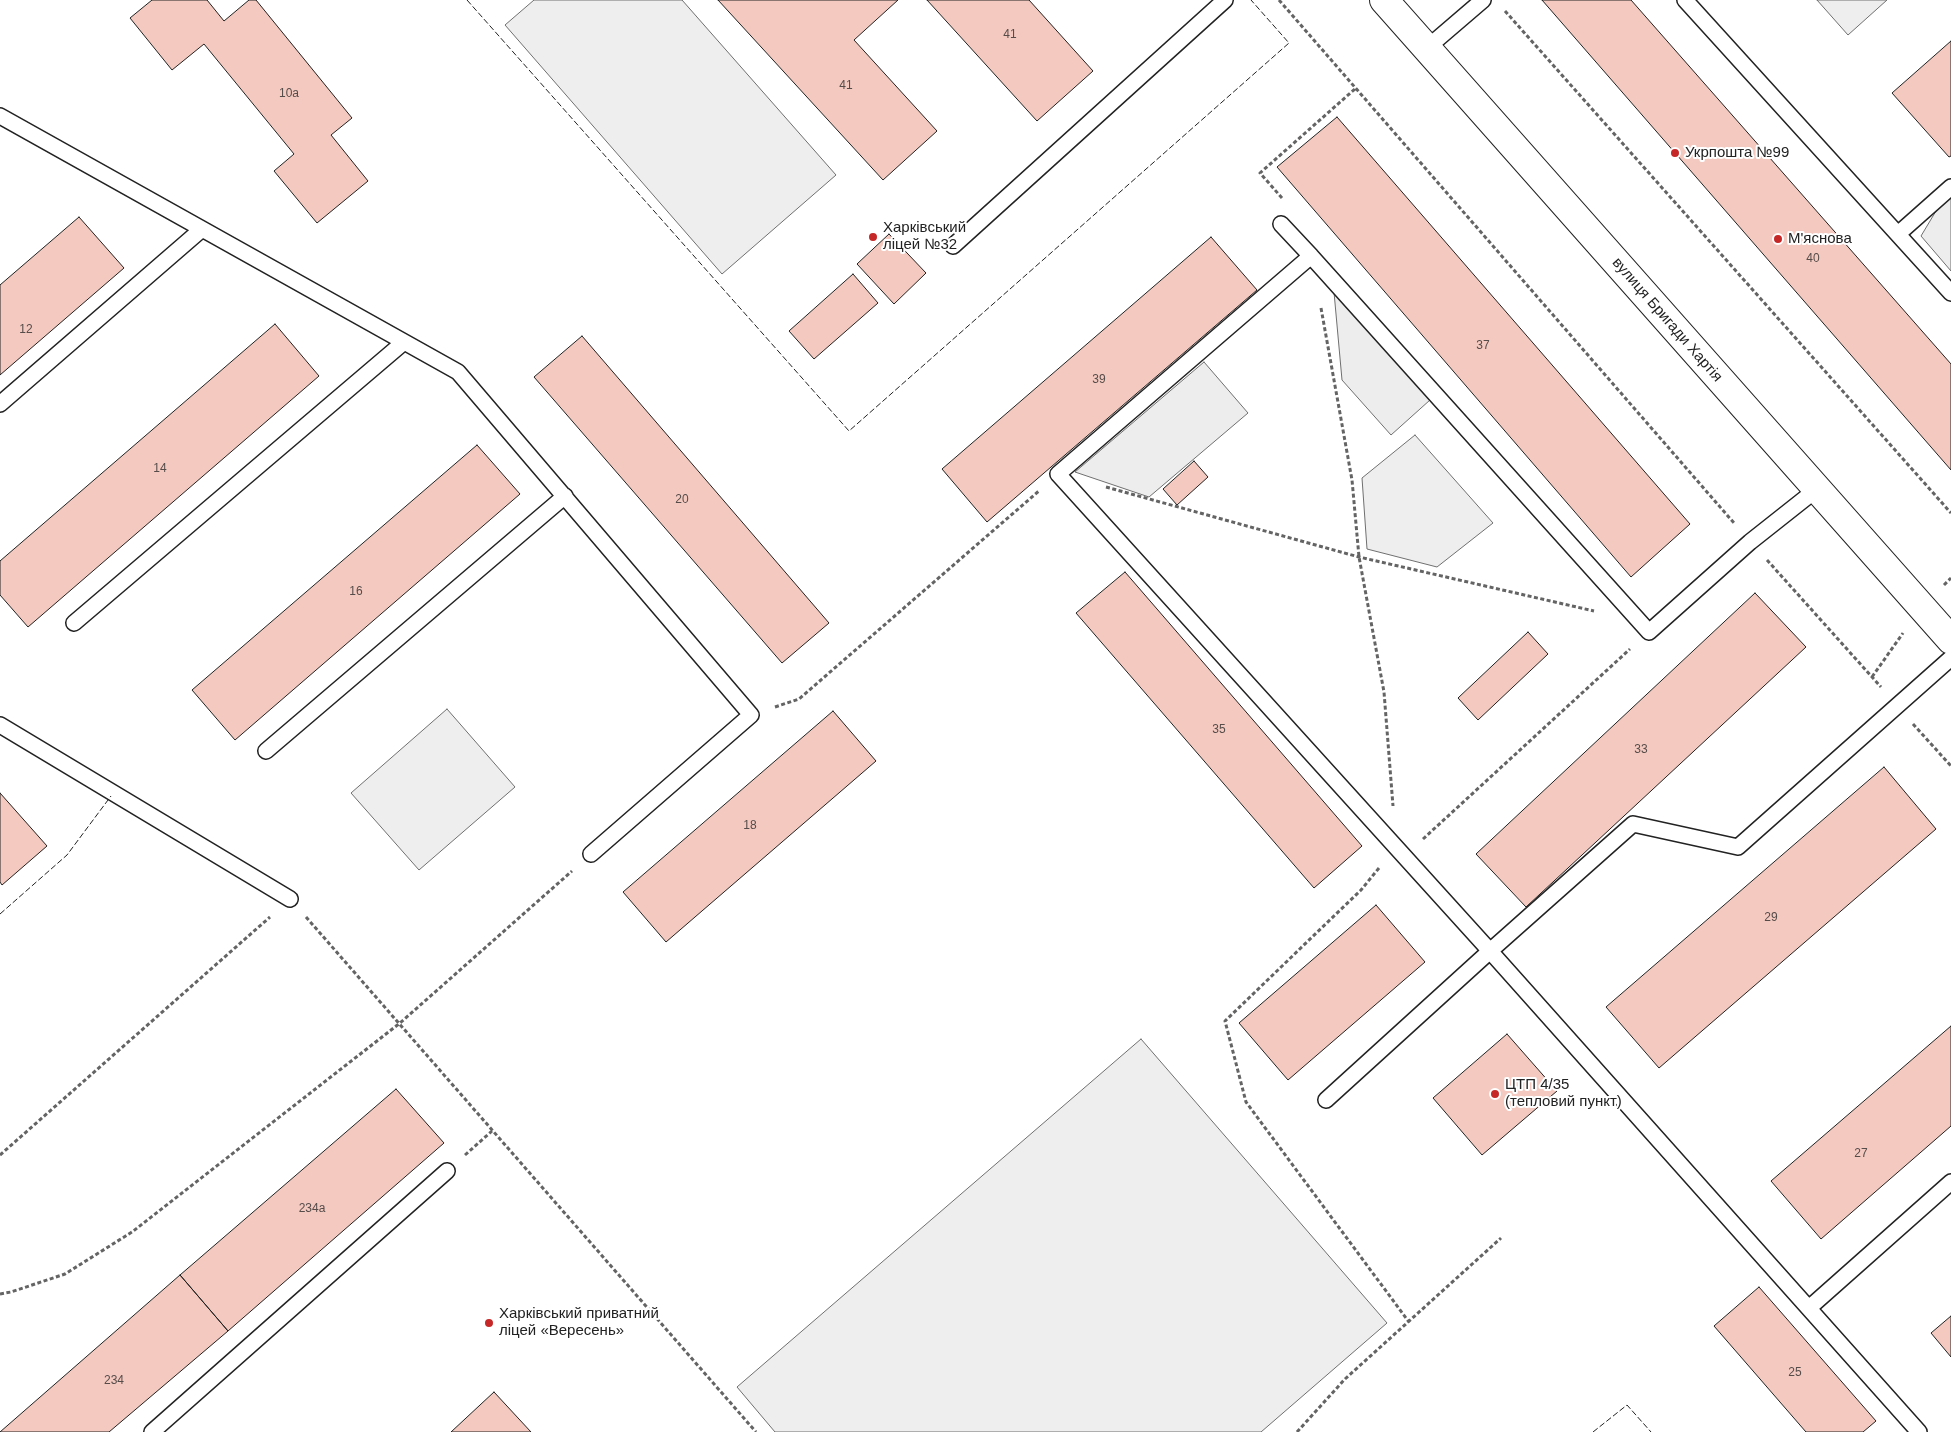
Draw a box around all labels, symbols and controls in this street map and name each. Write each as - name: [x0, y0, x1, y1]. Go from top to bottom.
- house number: 41: [1003, 28, 1017, 42]
- house number: 41: [839, 79, 853, 93]
- house number: 10а: [279, 87, 299, 101]
- place label: Укрпошта №99: [1685, 144, 1789, 162]
- marker: Укрпошта №99: [1669, 147, 1681, 159]
- place label: Харківський ліцей №32: [883, 219, 966, 254]
- place label: М'яснова: [1788, 230, 1852, 248]
- marker: Харківський ліцей №32: [867, 231, 879, 243]
- marker: М'яснова: [1772, 233, 1784, 245]
- house number: 40: [1806, 252, 1820, 266]
- street label: вулиця Бригади Хартія: [1608, 254, 1726, 386]
- house number: 12: [19, 323, 33, 337]
- house number: 37: [1476, 339, 1490, 353]
- house number: 39: [1092, 373, 1106, 387]
- house number: 14: [153, 462, 167, 476]
- house number: 20: [675, 493, 689, 507]
- house number: 16: [349, 585, 363, 599]
- house number: 35: [1212, 723, 1226, 737]
- house number: 33: [1634, 743, 1648, 757]
- house number: 18: [743, 819, 757, 833]
- house number: 29: [1764, 911, 1778, 925]
- place label: ЦТП 4/35 (тепловий пункт): [1505, 1076, 1622, 1111]
- marker: ЦТП 4/35 (тепловий пункт): [1489, 1088, 1501, 1100]
- house number: 27: [1854, 1147, 1868, 1161]
- house number: 234а: [299, 1202, 325, 1216]
- place label: Харківський приватний ліцей «Вересень»: [499, 1305, 659, 1340]
- marker: Харківський приватний ліцей «Вересень»: [483, 1317, 495, 1329]
- house number: 25: [1788, 1366, 1802, 1380]
- house number: 234: [104, 1374, 124, 1388]

